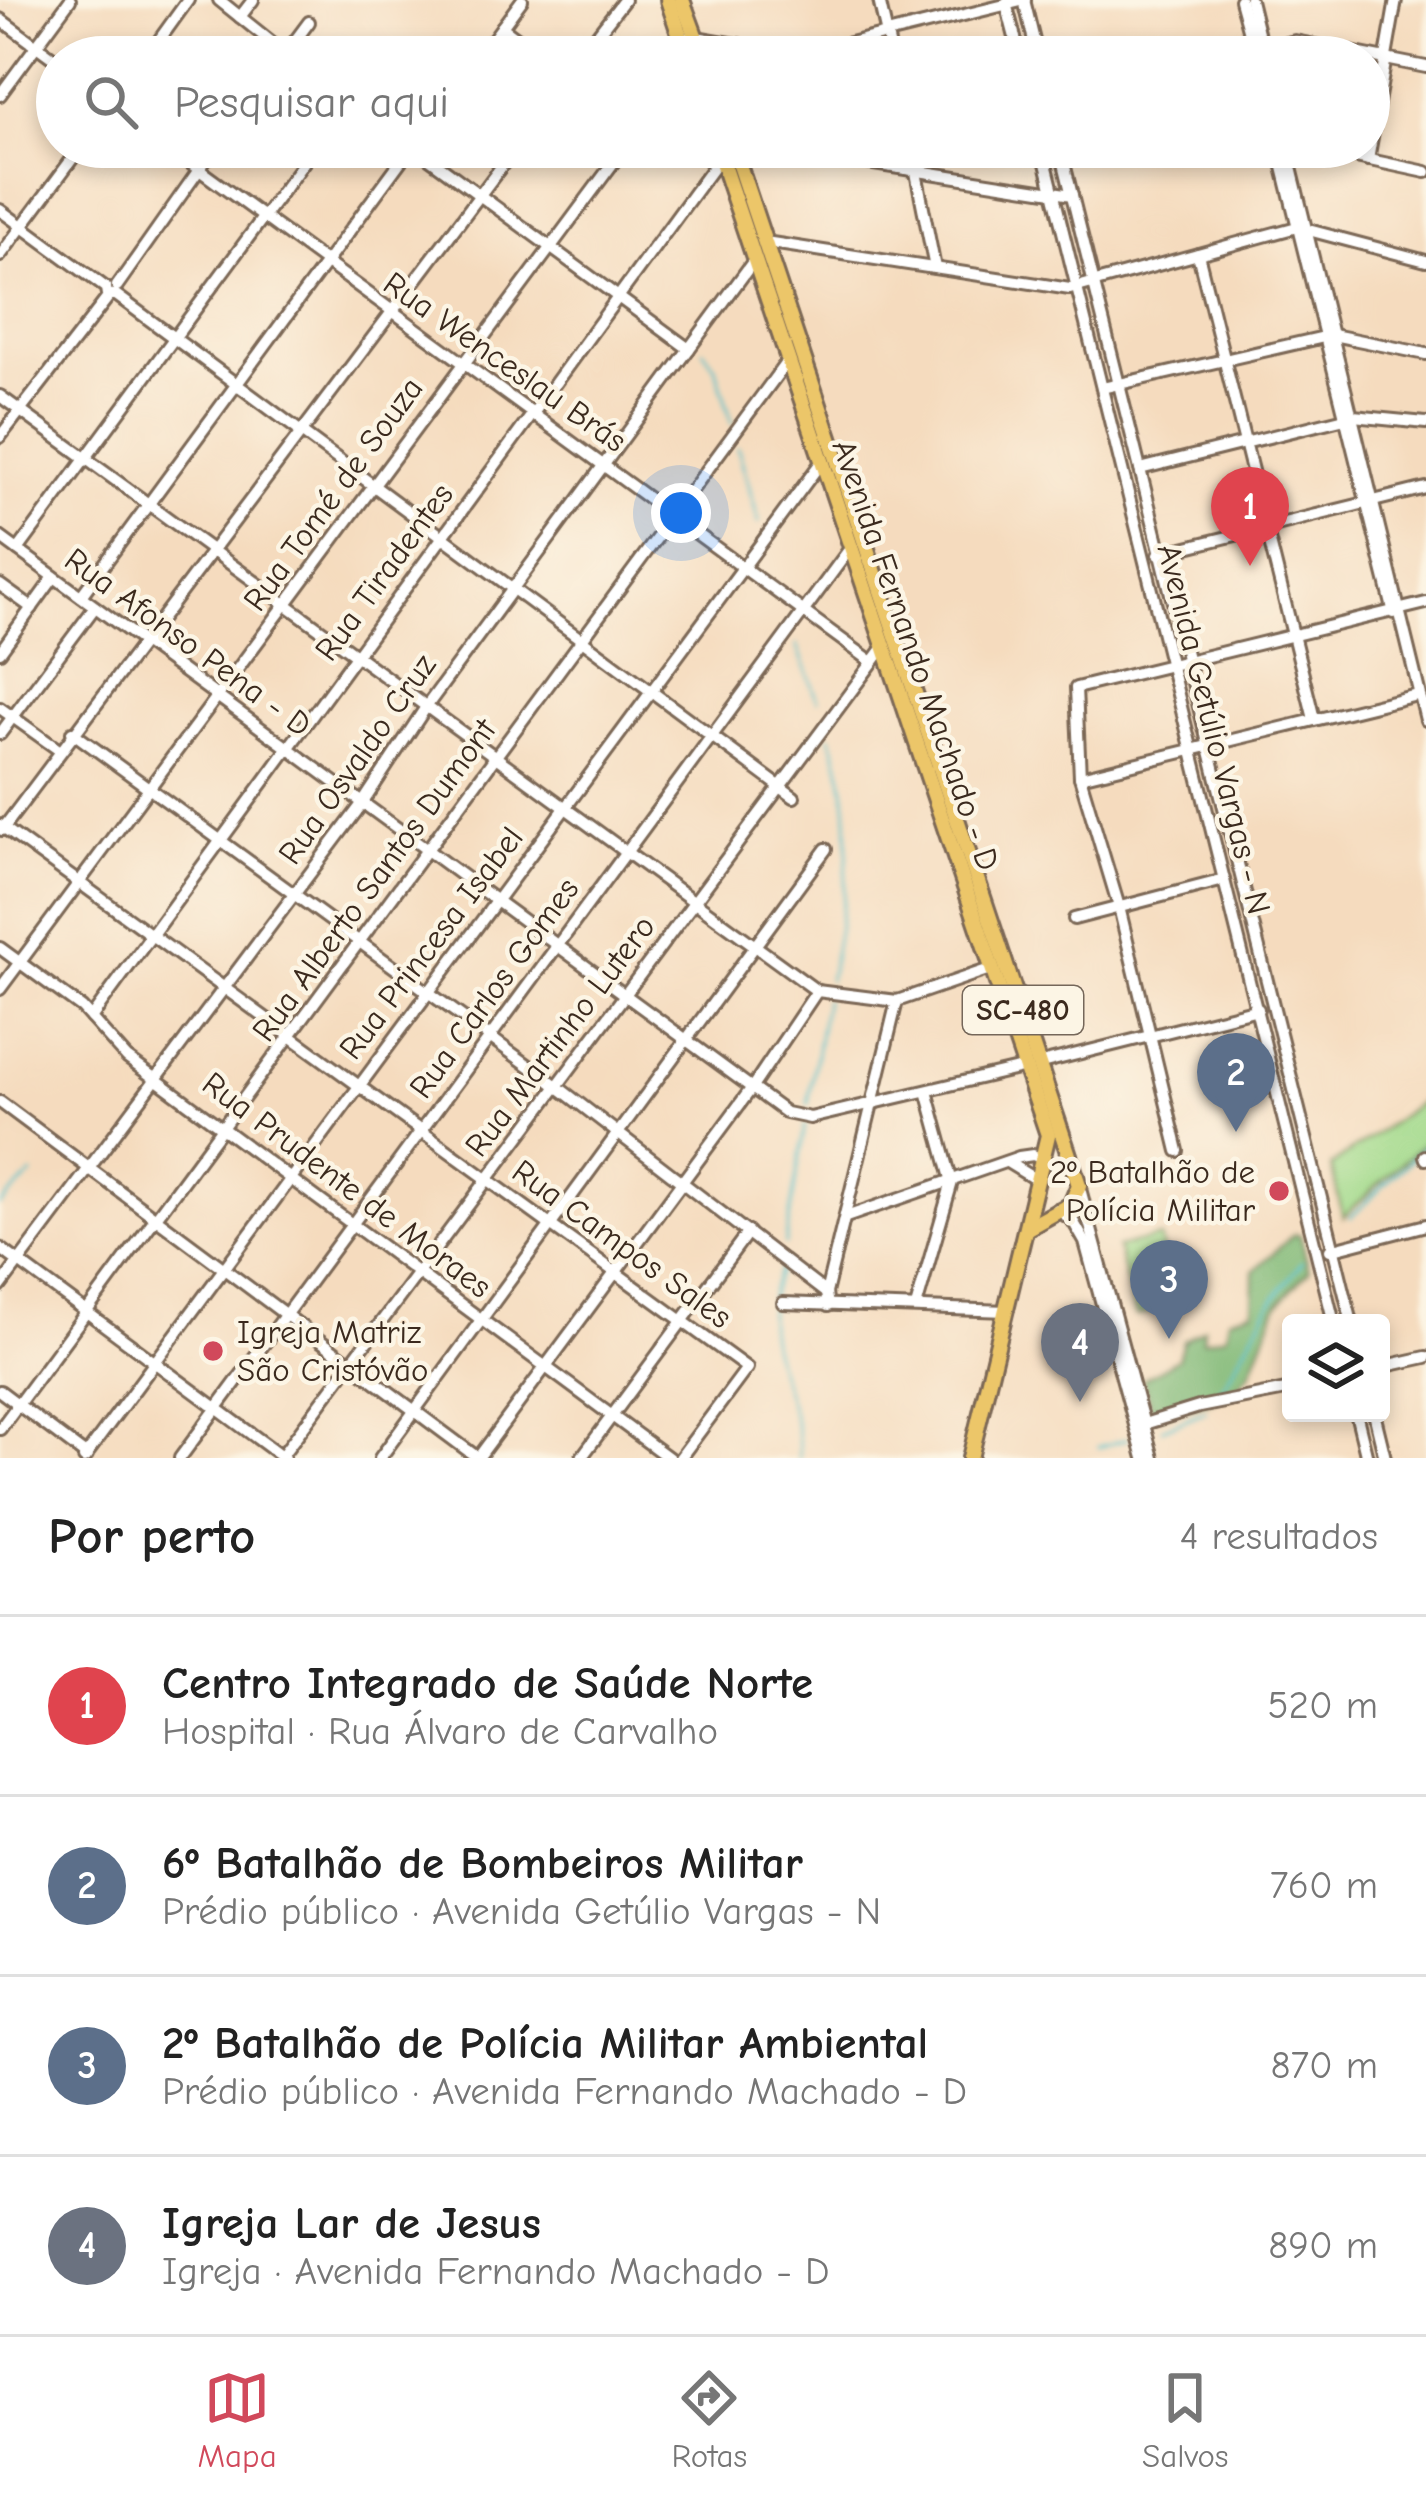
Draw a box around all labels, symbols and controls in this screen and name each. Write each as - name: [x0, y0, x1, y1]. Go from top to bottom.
- search box: [36, 36, 1390, 168]
- icon: search: [78, 69, 144, 135]
- text: Pesquisar aqui: [174, 76, 449, 128]
- street label: Rua Wenceslau Brás: [376, 264, 634, 460]
- street label: Rua Tomé de Souza: [236, 370, 430, 618]
- street label: Avenida Fernando Machado - D: [824, 435, 1008, 875]
- pin: 1: [1211, 467, 1289, 566]
- street label: Rua Tiradentes: [307, 476, 461, 668]
- your location: [651, 483, 711, 543]
- street label: Rua Afonso Pena - D: [57, 540, 319, 744]
- street label: Avenida Getúlio Vargas - N: [1150, 540, 1278, 918]
- street label: Rua Osvaldo Cruz: [270, 647, 444, 871]
- street label: Rua Alberto Santos Dumont: [244, 710, 505, 1049]
- street label: Rua Princesa Isabel: [331, 819, 531, 1067]
- street label: Rua Carlos Gomes: [401, 871, 587, 1105]
- street label: Rua Martinho Lutero: [457, 908, 663, 1164]
- road number: SC-480: [963, 986, 1083, 1034]
- pin: 2: [1197, 1033, 1275, 1132]
- street label: Rua Prudente de Moraes: [195, 1064, 499, 1306]
- street label: Rua Campos Sales: [505, 1152, 739, 1336]
- place label: 2º Batalhão de Polícia Militar: [1050, 1153, 1255, 1229]
- marker: 2º Batalhão de Polícia Militar: [1266, 1178, 1292, 1204]
- pin: 3: [1130, 1240, 1208, 1339]
- pin: 4: [1041, 1303, 1119, 1402]
- place label: Igreja Matriz São Cristóvão: [237, 1313, 429, 1389]
- map controls: [1282, 1314, 1390, 1422]
- button: layers: [1282, 1314, 1390, 1422]
- marker: Igreja Matriz São Cristóvão: [200, 1338, 226, 1364]
- text: Por perto: [48, 1507, 255, 1566]
- text: 4 resultados: [1180, 1514, 1378, 1559]
- text: Centro Integrado de Saúde Norte: [162, 1657, 813, 1709]
- text: 1: [79, 1683, 95, 1728]
- text: 520 m: [1267, 1683, 1378, 1728]
- text: Hospital · Rua Álvaro de Carvalho: [162, 1709, 718, 1754]
- text: 6º Batalhão de Bombeiros Militar: [162, 1837, 803, 1889]
- text: 2: [77, 1863, 97, 1908]
- text: 760 m: [1270, 1863, 1378, 1908]
- text: Prédio público · Avenida Getúlio Vargas - N: [162, 1889, 881, 1934]
- text: 2º Batalhão de Polícia Militar Ambiental: [162, 2017, 928, 2069]
- text: 3: [77, 2043, 97, 2088]
- text: 870 m: [1270, 2043, 1378, 2088]
- text: Prédio público · Avenida Fernando Machado - D: [162, 2069, 967, 2114]
- text: Igreja Lar de Jesus: [162, 2197, 541, 2249]
- text: 4: [78, 2223, 96, 2268]
- text: 890 m: [1268, 2223, 1378, 2268]
- text: Igreja · Avenida Fernando Machado - D: [162, 2249, 830, 2294]
- tab: Mapa: [197, 2365, 277, 2475]
- tab: Rotas: [672, 2365, 747, 2475]
- tab: Salvos: [1142, 2365, 1229, 2475]

